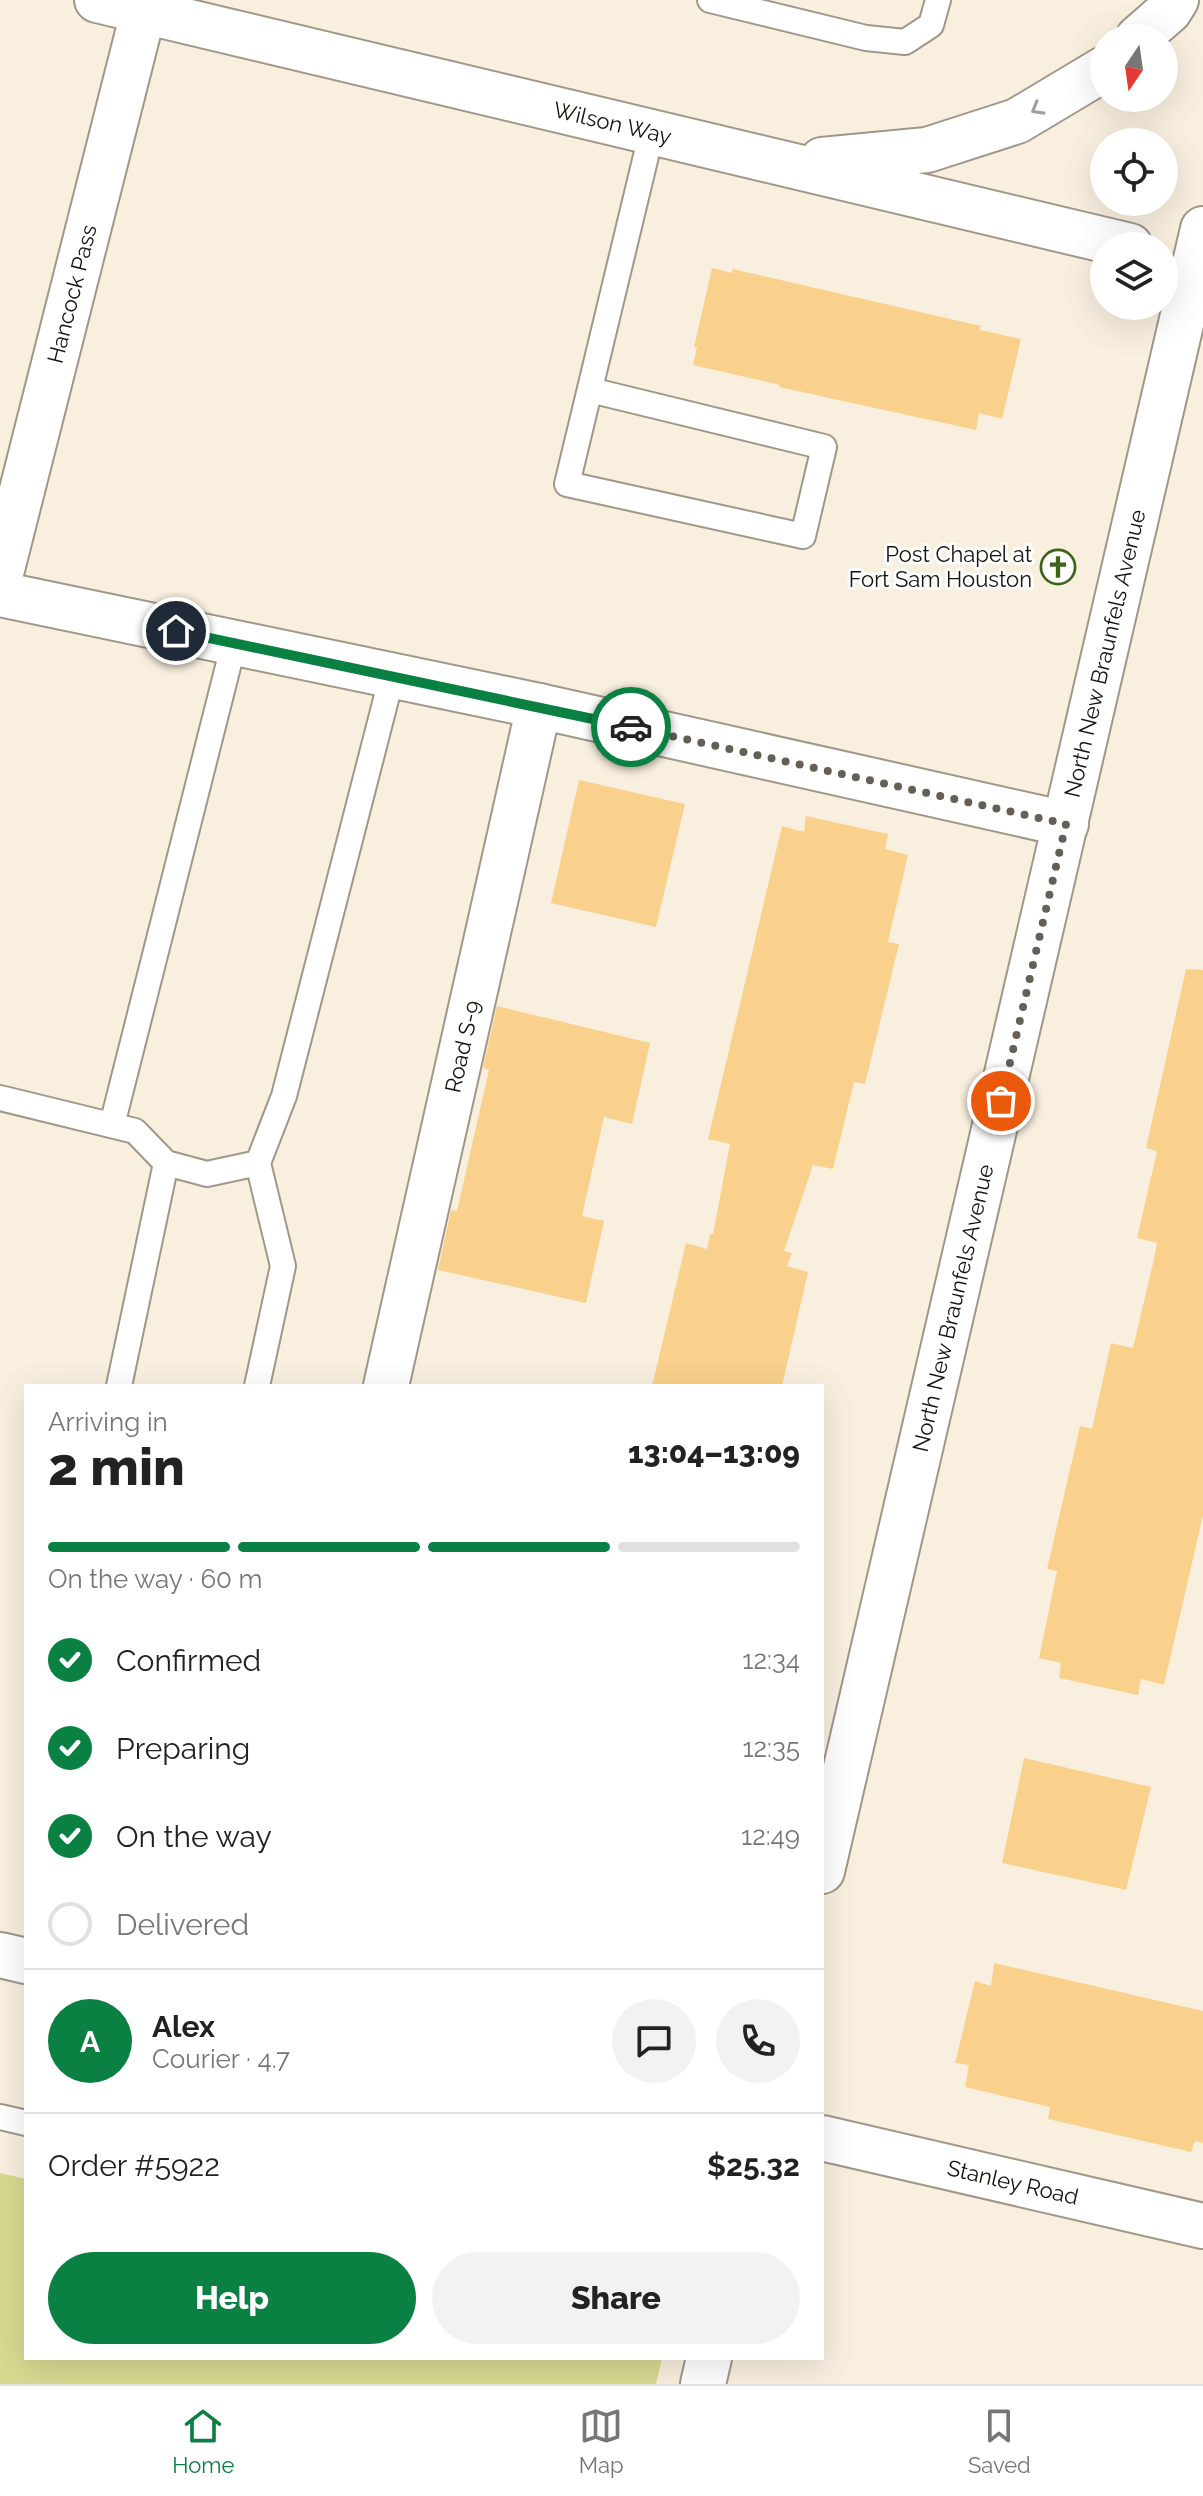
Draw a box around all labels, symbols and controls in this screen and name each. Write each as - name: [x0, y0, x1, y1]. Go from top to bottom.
- north arrow: [1090, 24, 1178, 112]
- map controls: [1090, 24, 1178, 320]
- street label: Wilson Way: [551, 96, 674, 149]
- one-way arrow: [1031, 99, 1046, 115]
- button: locate: [1090, 128, 1178, 216]
- street label: Hancock Pass: [42, 222, 102, 366]
- button: layers: [1090, 232, 1178, 320]
- street label: North New Braunfels Avenue: [1059, 507, 1151, 800]
- place label: Post Chapel at Fort Sam Houston: [849, 541, 1033, 592]
- church icon: Post Chapel at Fort Sam Houston: [1039, 548, 1077, 586]
- pin: [142, 597, 210, 665]
- icon: home: [154, 609, 198, 653]
- courier: [591, 687, 671, 767]
- icon: car: [609, 705, 653, 749]
- street label: Road S-9: [439, 998, 485, 1095]
- pin: [967, 1067, 1035, 1135]
- icon: bag: [979, 1079, 1023, 1123]
- street label: North New Braunfels Avenue: [907, 1161, 999, 1454]
- text: Arriving in: [48, 1407, 168, 1437]
- text: 13:04–13:09: [628, 1435, 800, 1470]
- text: 2 min: [48, 1436, 185, 1497]
- text: On the way · 60 m: [48, 1564, 263, 1594]
- icon: check: [48, 1638, 92, 1682]
- text: Confirmed: [116, 1643, 261, 1678]
- text: 12:34: [742, 1645, 800, 1675]
- icon: check: [48, 1726, 92, 1770]
- text: Preparing: [116, 1731, 250, 1766]
- text: 12:35: [742, 1733, 800, 1763]
- icon: check: [48, 1814, 92, 1858]
- text: On the way: [116, 1819, 272, 1854]
- text: 12:49: [741, 1821, 800, 1851]
- text: Delivered: [116, 1907, 249, 1942]
- button: chat: [612, 1999, 696, 2083]
- button: phone: [716, 1999, 800, 2083]
- text: Alex: [152, 2009, 215, 2044]
- text: A: [80, 2024, 100, 2059]
- text: Courier · 4.7: [152, 2044, 290, 2074]
- text: Order #5922: [48, 2148, 220, 2183]
- text: $25.32: [707, 2148, 800, 2183]
- street label: Stanley Road: [945, 2154, 1081, 2210]
- button: Help: [48, 2252, 416, 2344]
- button: Share: [432, 2252, 800, 2344]
- tab: Home: [172, 2404, 234, 2478]
- tab: Map: [579, 2404, 624, 2478]
- tab: Saved: [968, 2404, 1031, 2478]

